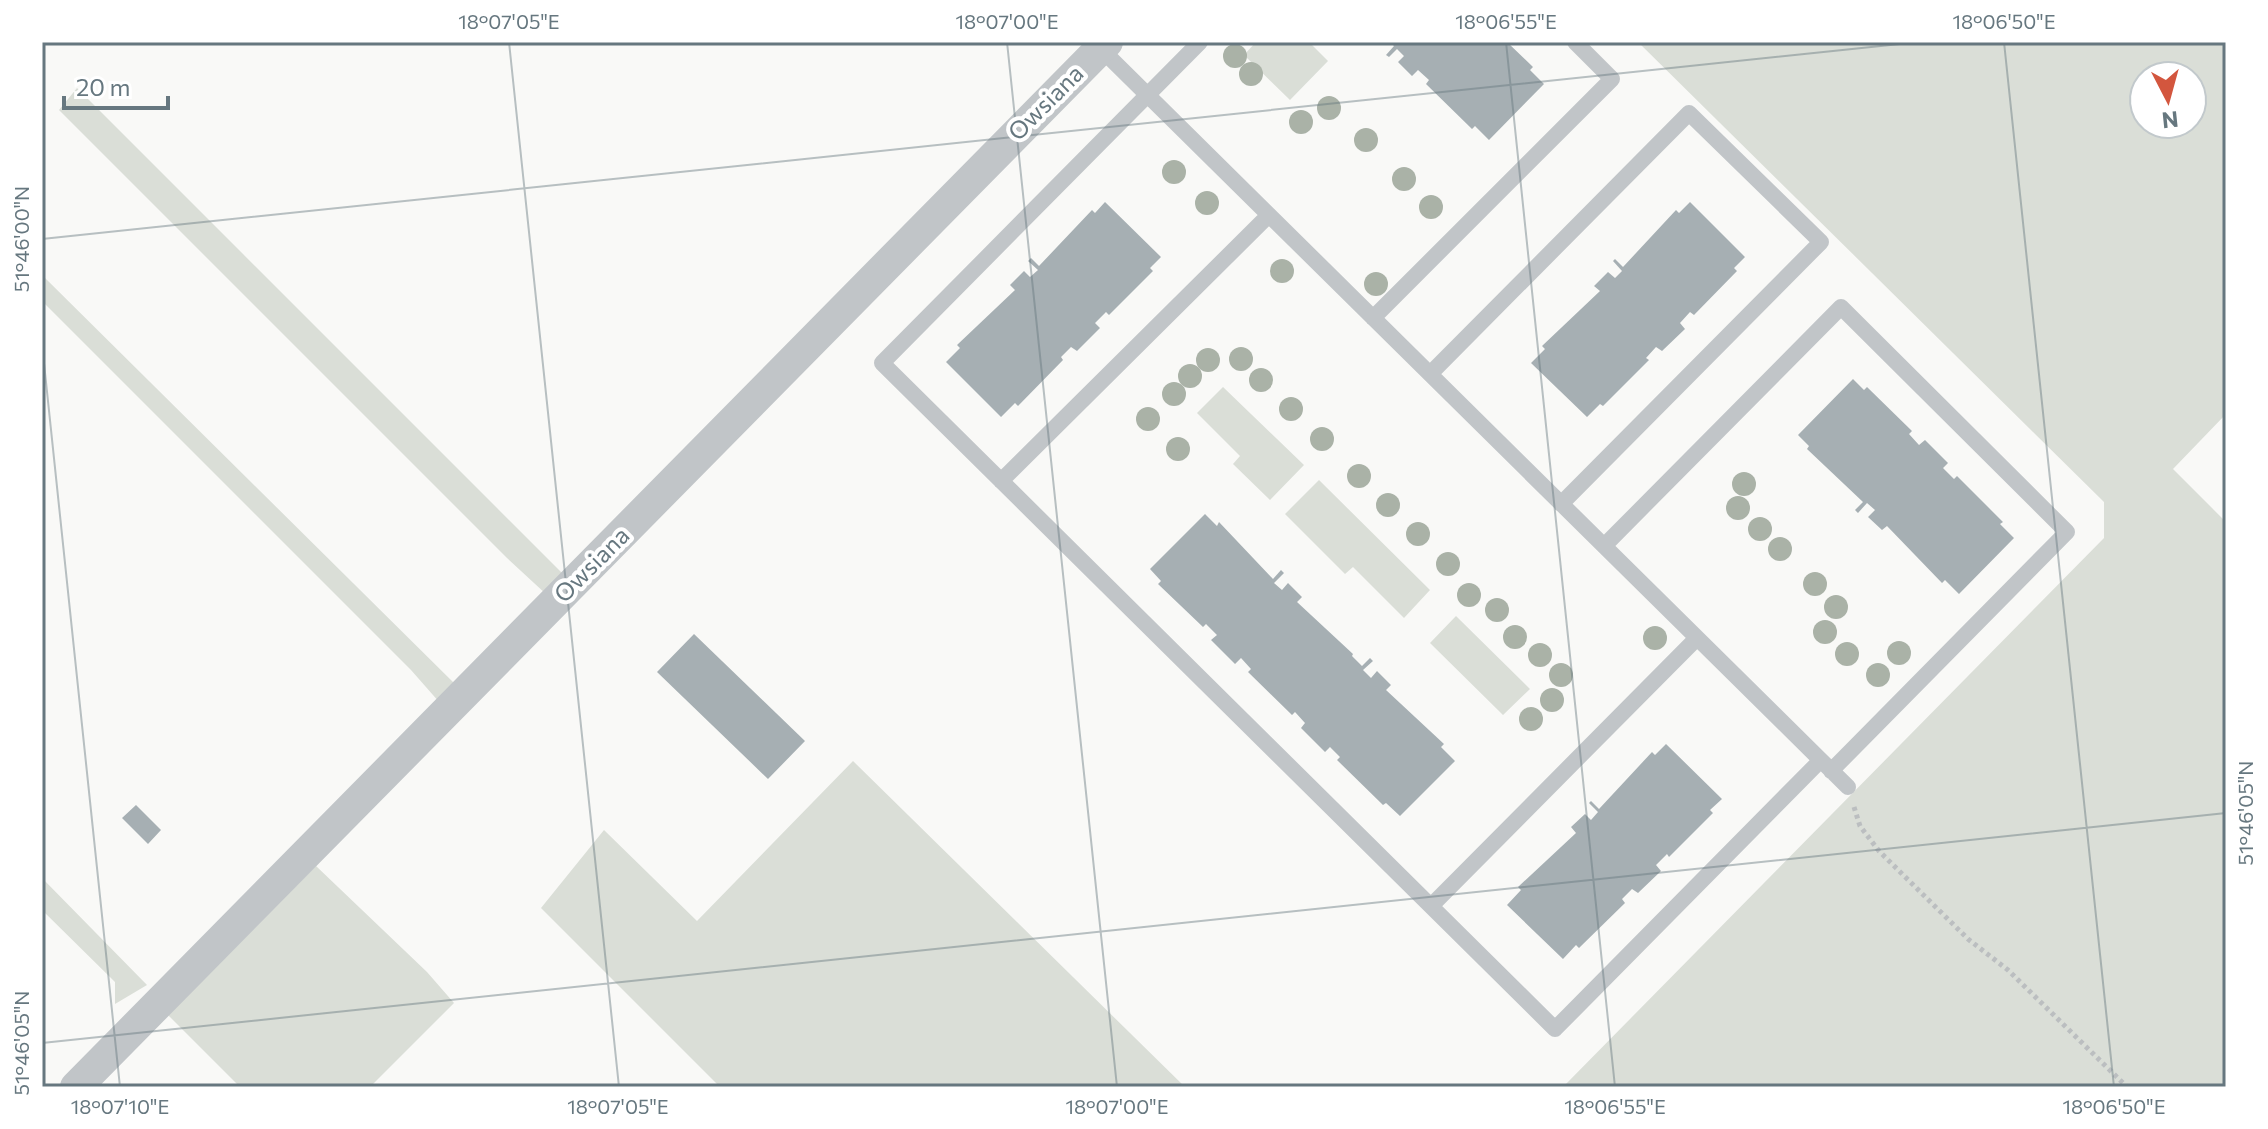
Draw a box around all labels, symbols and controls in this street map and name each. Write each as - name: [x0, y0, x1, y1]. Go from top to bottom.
- text: 18°07'05"E: [458, 9, 560, 33]
- text: 18°07'00"E: [955, 9, 1059, 33]
- text: 18°06'55"E: [1455, 9, 1557, 33]
- text: 18°06'50"E: [1952, 9, 2056, 33]
- street label: Owsiana: [1001, 58, 1089, 146]
- scale bar: [64, 60, 168, 110]
- north arrow: [2128, 60, 2208, 140]
- text: 20 m: [76, 72, 130, 101]
- text: N: [2161, 106, 2180, 135]
- text: 51°46'00"N: [9, 186, 33, 292]
- street label: Owsiana: [547, 520, 635, 608]
- text: 51°46'05"N: [2233, 761, 2257, 865]
- text: 51°46'05"N: [9, 991, 33, 1095]
- text: 18°07'10"E: [71, 1094, 169, 1118]
- text: 18°07'05"E: [567, 1094, 669, 1118]
- text: 18°07'00"E: [1065, 1094, 1169, 1118]
- text: 18°06'55"E: [1564, 1094, 1666, 1118]
- text: 18°06'50"E: [2062, 1094, 2166, 1118]

